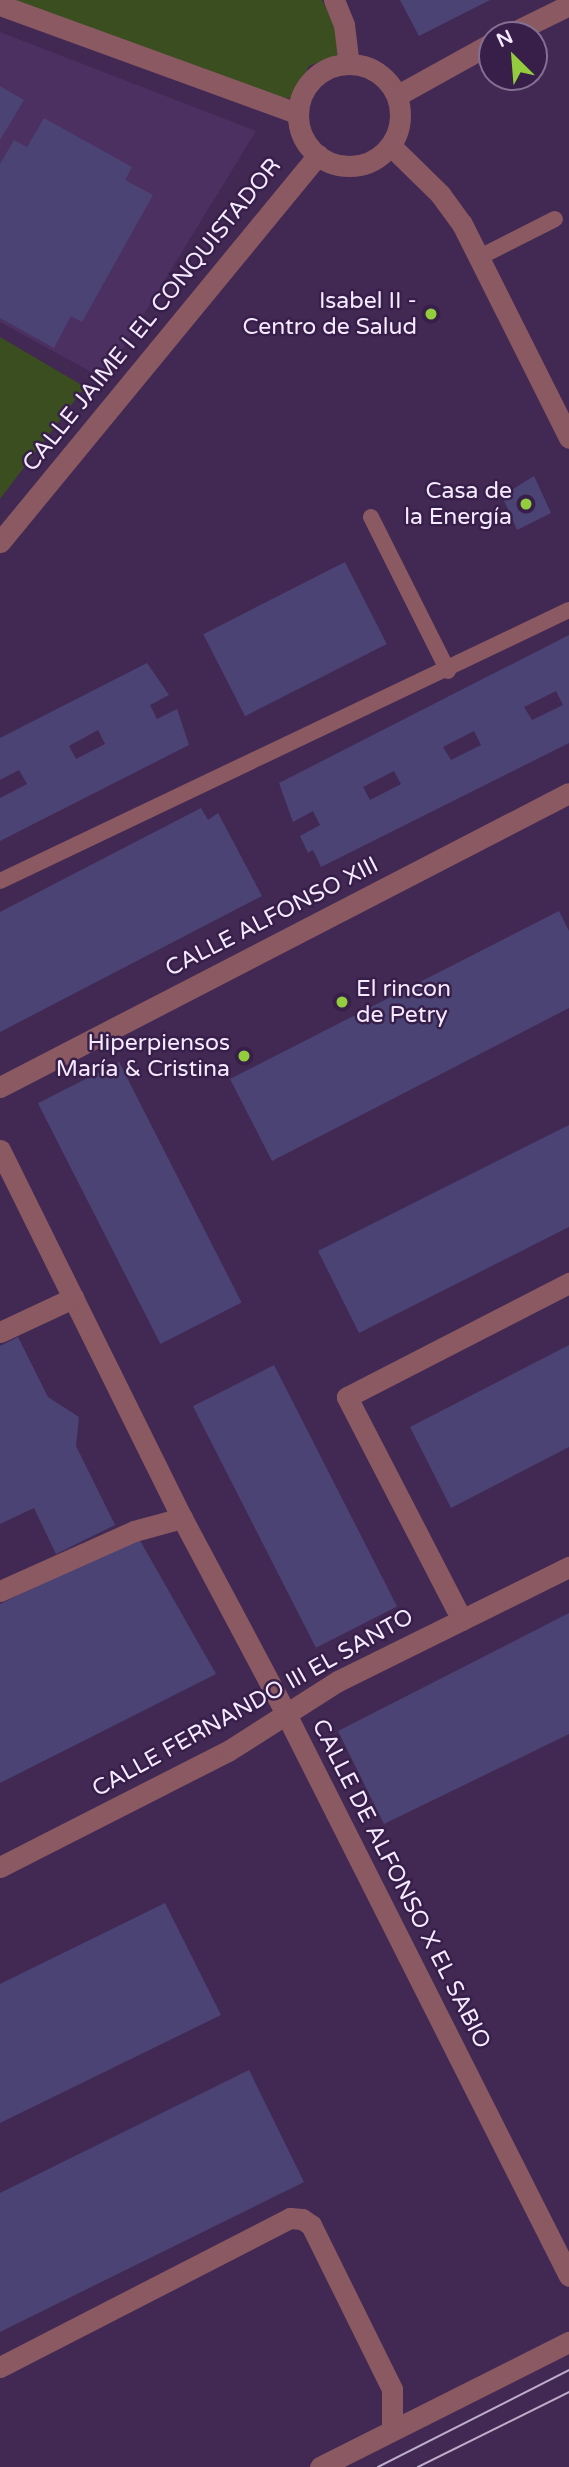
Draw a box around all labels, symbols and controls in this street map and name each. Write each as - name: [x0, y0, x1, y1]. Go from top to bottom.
- north arrow: [478, 21, 548, 91]
- text: N: [493, 26, 517, 52]
- street label: CALLE JAIME I EL CONQUISTADOR: [17, 153, 287, 477]
- place label: Isabel II - Centro de Salud: [243, 287, 417, 341]
- marker: Isabel II - Centro de Salud: [423, 306, 439, 322]
- place label: Casa de la Energía: [404, 477, 512, 531]
- marker: Casa de la Energía: [518, 496, 534, 512]
- street label: CALLE ALFONSO XIII: [161, 851, 383, 983]
- place label: El rincon de Petry: [356, 975, 451, 1029]
- marker: El rincon de Petry: [334, 994, 350, 1010]
- place label: Hiperpiensos María & Cristina: [56, 1029, 230, 1083]
- marker: Hiperpiensos María & Cristina: [236, 1048, 252, 1064]
- street label: CALLE FERNANDO III EL SANTO: [88, 1603, 418, 1803]
- street label: CALLE DE ALFONSO X EL SABIO: [306, 1715, 496, 2053]

